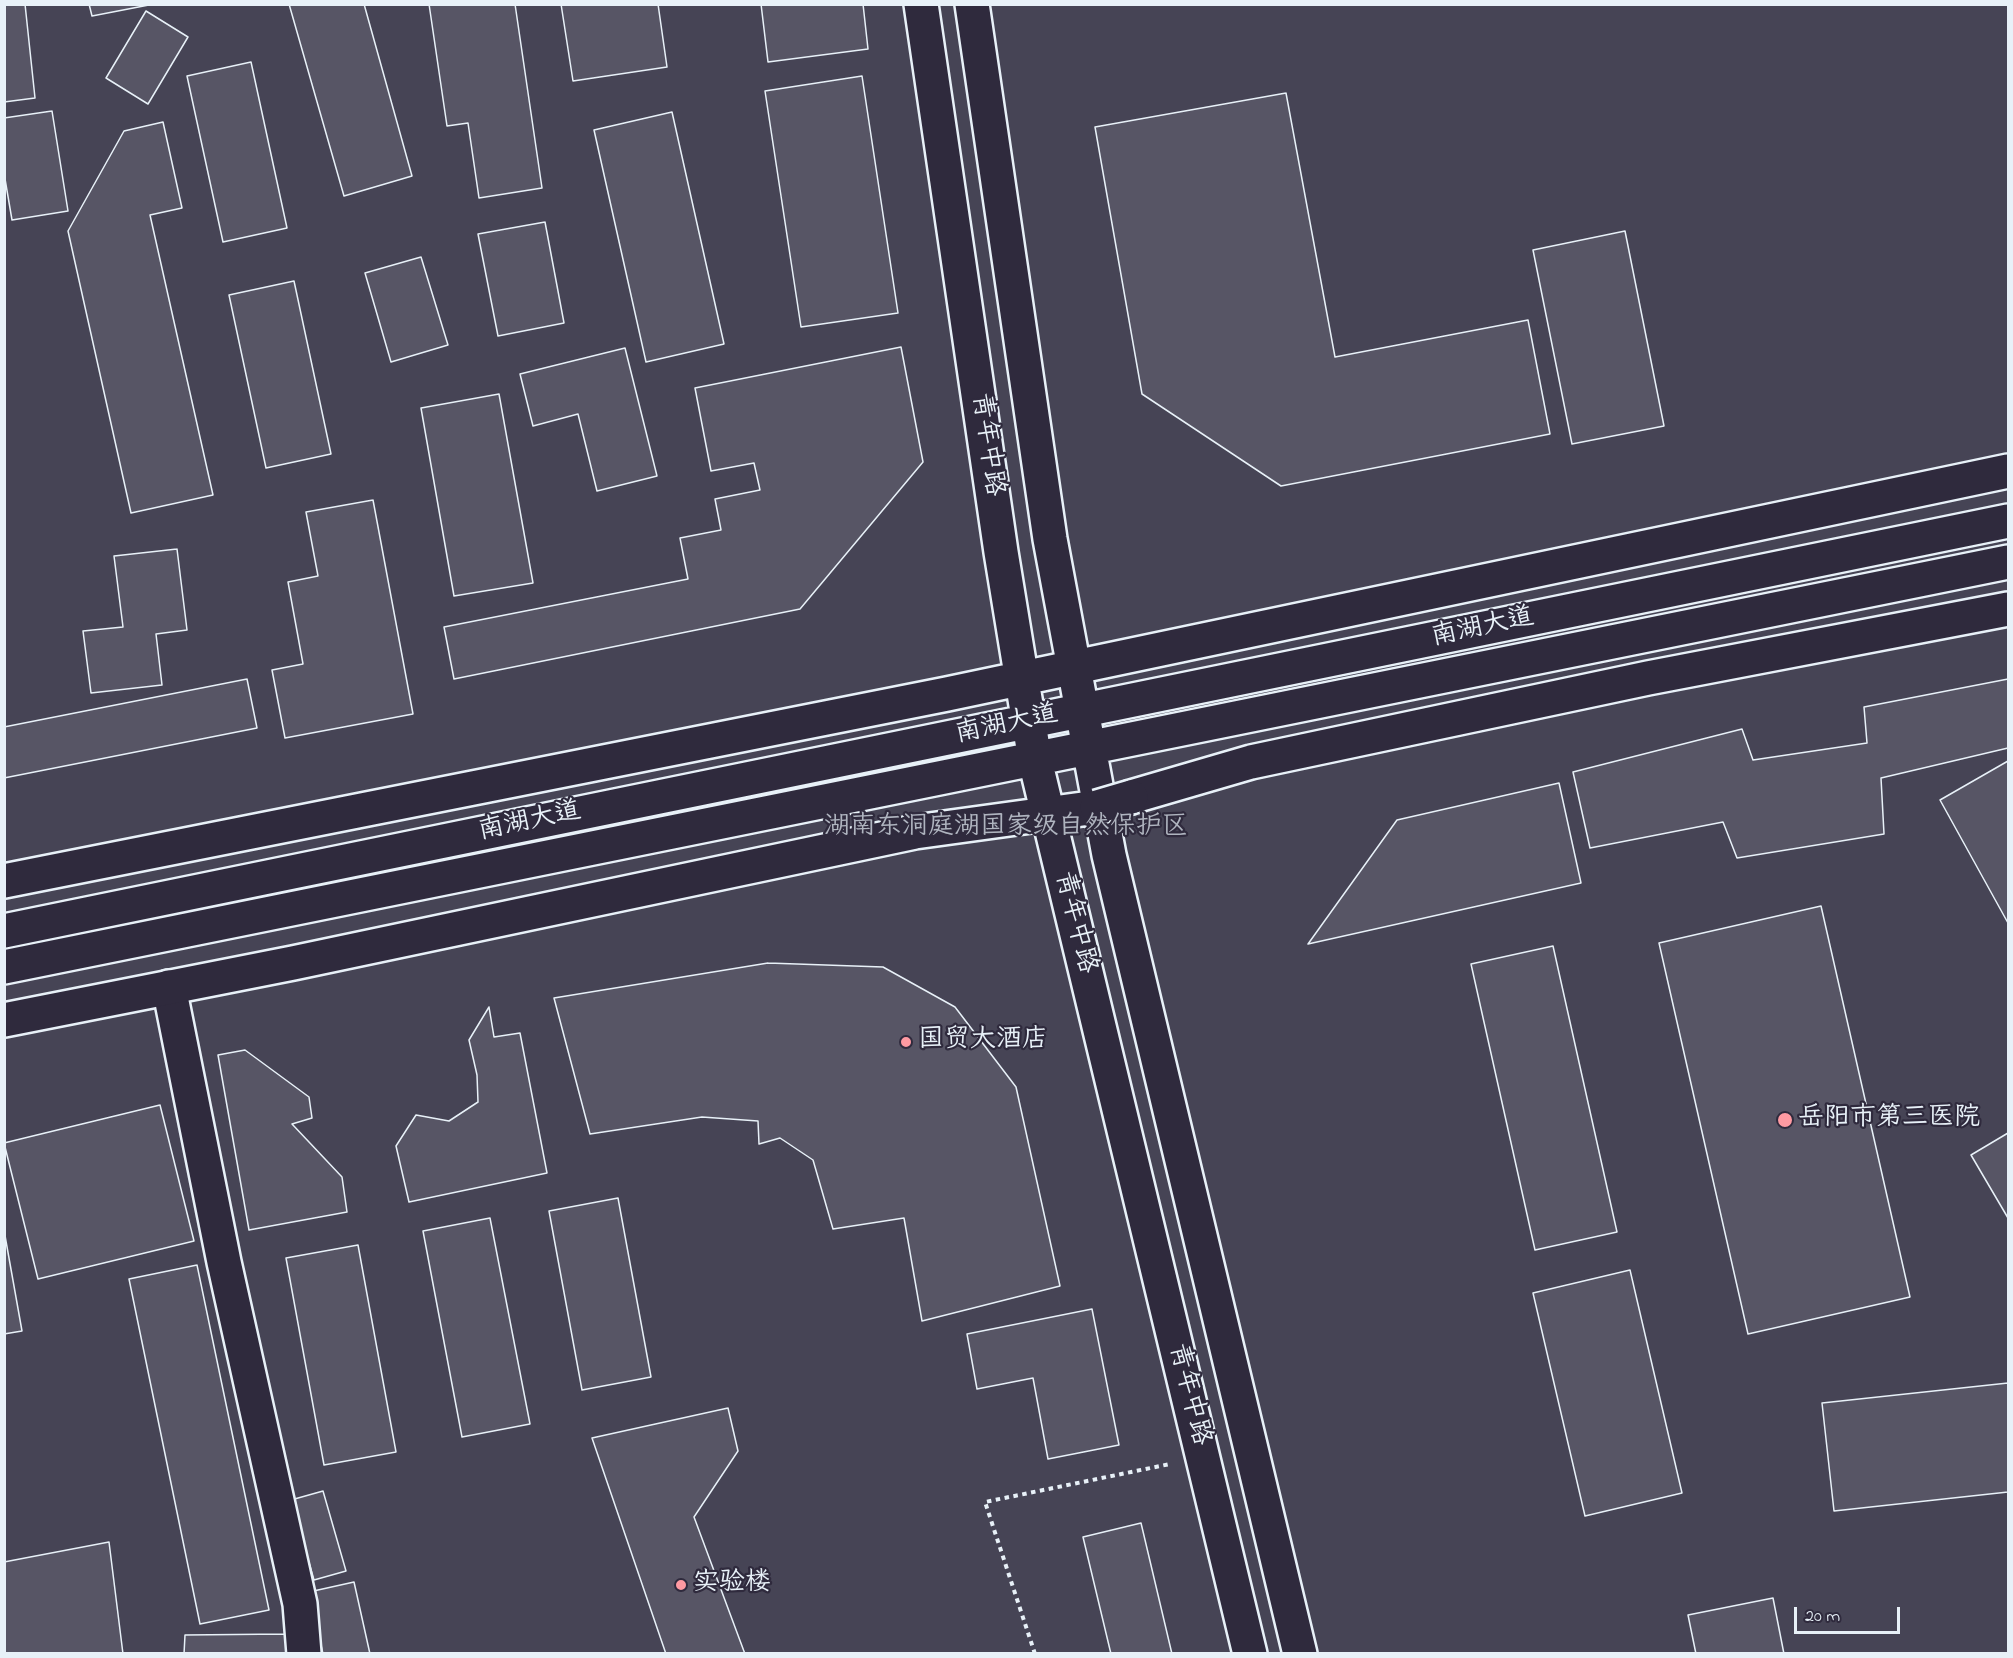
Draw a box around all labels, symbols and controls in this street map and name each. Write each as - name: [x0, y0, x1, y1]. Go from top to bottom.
- street label: 青年中路: [963, 391, 1009, 499]
- street label: 南湖大道: [1429, 603, 1537, 655]
- street label: 南湖大道: [953, 700, 1061, 752]
- street label: 南湖大道: [476, 797, 584, 849]
- park label: 湖南东洞庭湖国家级自然保护区: [824, 813, 1188, 845]
- street label: 青年中路: [1046, 869, 1102, 977]
- place label: 国贸大酒店: [918, 1026, 1048, 1058]
- marker: 国贸大酒店: [899, 1035, 913, 1049]
- place label: 岳阳市第三医院: [1798, 1104, 1980, 1136]
- marker: 岳阳市第三医院: [1776, 1111, 1794, 1129]
- street label: 青年中路: [1160, 1341, 1216, 1449]
- place label: 实验楼: [693, 1569, 771, 1601]
- marker: 实验楼: [674, 1578, 688, 1592]
- scale bar: [1797, 1595, 1904, 1633]
- text: 20 m: [1805, 1604, 1840, 1630]

